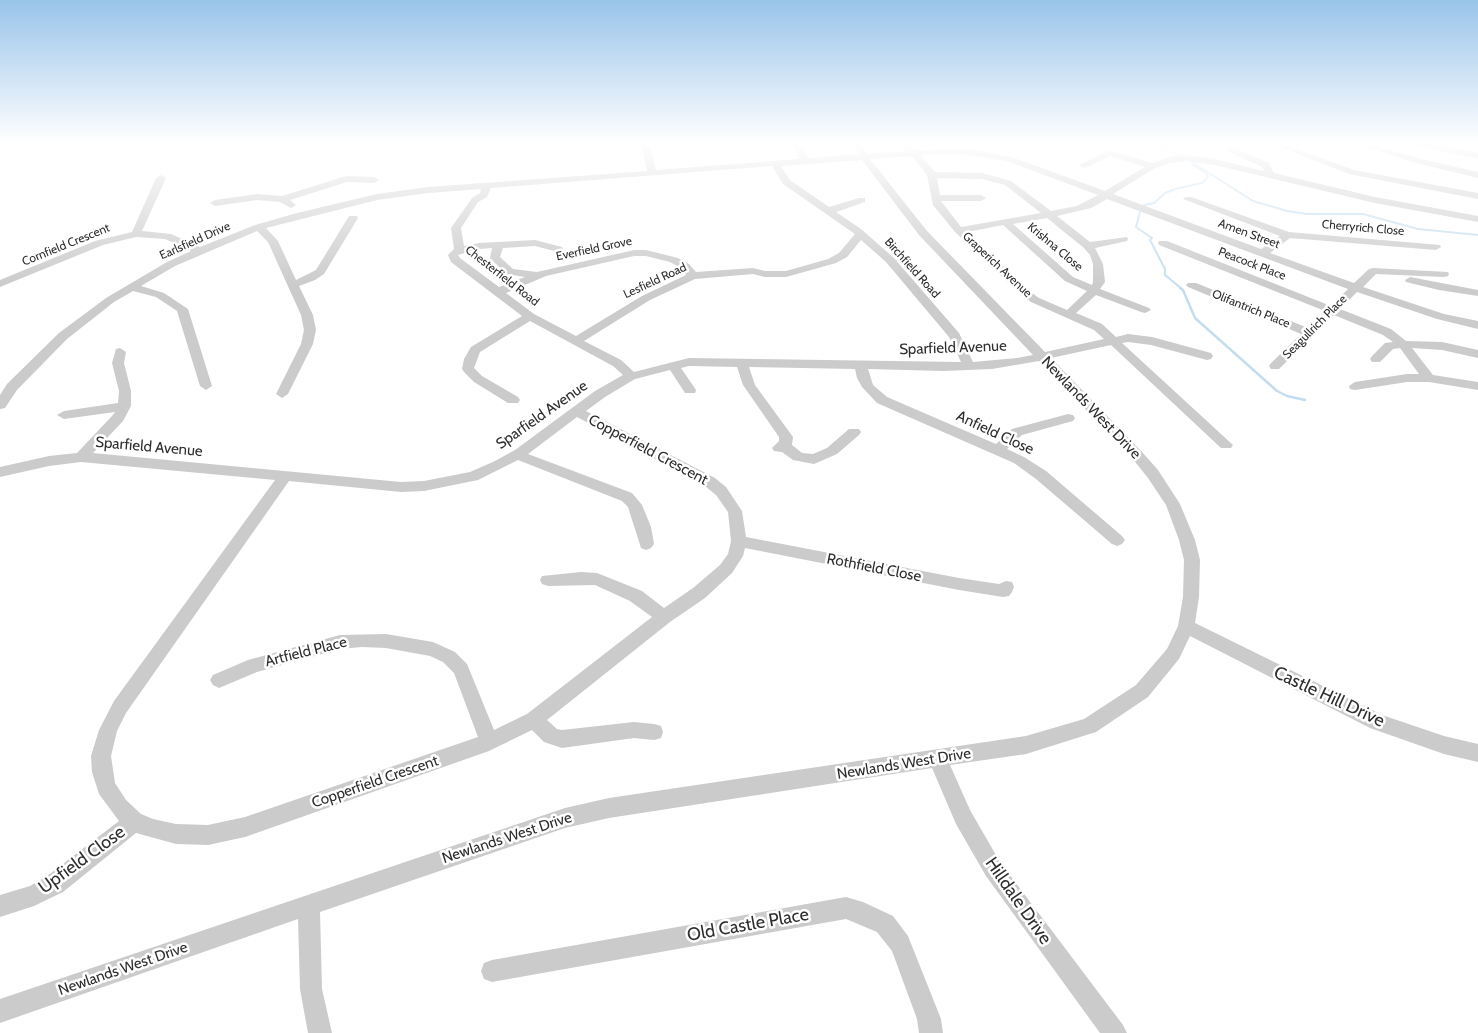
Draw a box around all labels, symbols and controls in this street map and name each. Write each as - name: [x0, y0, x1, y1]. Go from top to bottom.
- street label: Amen Street: [1216, 216, 1282, 252]
- street label: Cherryrich Close: [1321, 217, 1405, 239]
- street label: Earlsfield Drive: [157, 219, 233, 263]
- street label: Krishna Close: [1024, 220, 1086, 274]
- street label: Cornfield Crescent: [20, 221, 112, 269]
- street label: Graperich Avenue: [959, 229, 1035, 301]
- street label: Everfield Grove: [555, 234, 633, 264]
- street label: Birchfield Road: [881, 235, 943, 301]
- street label: Chesterfield Road: [462, 243, 542, 309]
- street label: Peacock Place: [1216, 245, 1288, 283]
- street label: Lesfield Road: [621, 260, 689, 302]
- street label: Olifantrich Place: [1210, 287, 1292, 331]
- street label: Seagullrich Place: [1280, 292, 1350, 362]
- street label: Sparfield Avenue: [899, 337, 1007, 359]
- street label: Newlands West Drive: [1037, 353, 1145, 463]
- street label: Sparfield Avenue: [493, 377, 591, 453]
- street label: Anfield Close: [953, 407, 1037, 459]
- street label: Copperfield Crescent: [585, 411, 711, 489]
- street label: Sparfield Avenue: [95, 433, 203, 461]
- street label: Rothfield Close: [825, 550, 923, 586]
- street label: Artfield Place: [263, 633, 349, 671]
- street label: Castle Hill Drive: [1270, 662, 1388, 732]
- street label: Newlands West Drive: [836, 745, 972, 783]
- street label: Copperfield Crescent: [309, 752, 441, 812]
- street label: Newlands West Drive: [440, 809, 574, 867]
- street label: Upfield Close: [35, 821, 129, 899]
- street label: Hilldale Drive: [980, 853, 1056, 949]
- street label: Old Castle Place: [686, 904, 810, 946]
- street label: Newlands West Drive: [56, 938, 190, 1000]

